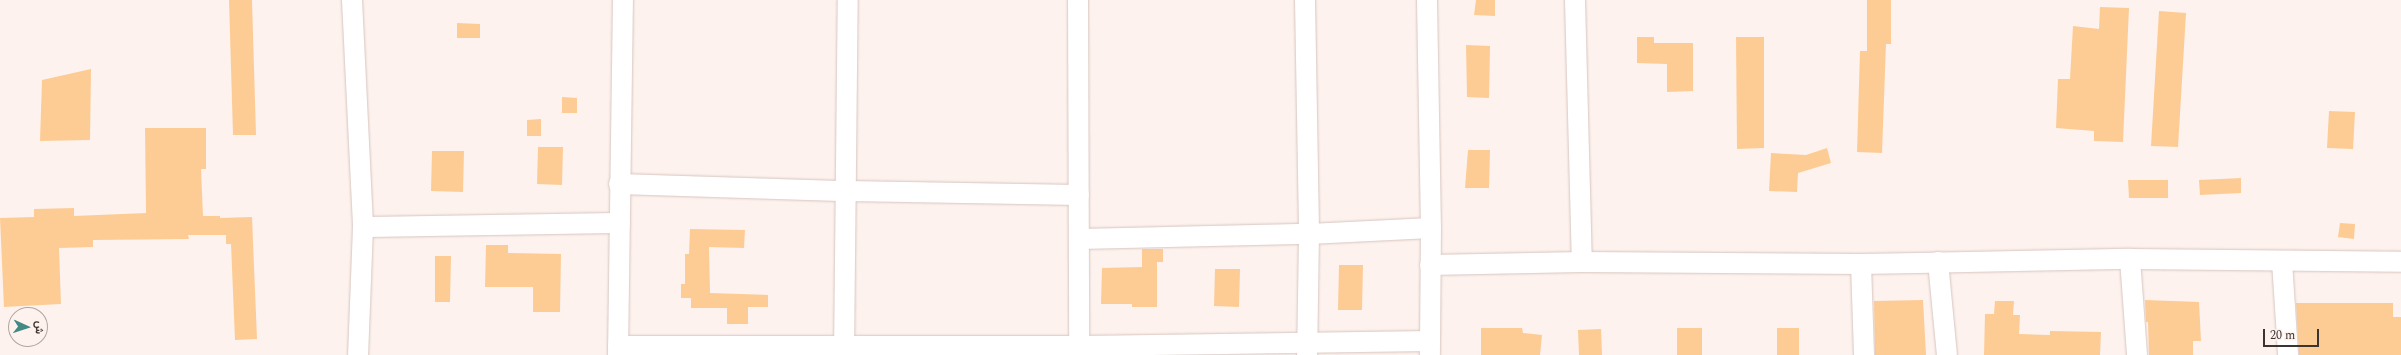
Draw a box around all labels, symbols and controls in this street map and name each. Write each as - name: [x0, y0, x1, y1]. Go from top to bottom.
- north arrow: [8, 307, 48, 347]
- text: ش: [31, 321, 48, 335]
- scale bar: [2265, 321, 2321, 347]
- text: 20 m: [2270, 326, 2295, 345]

